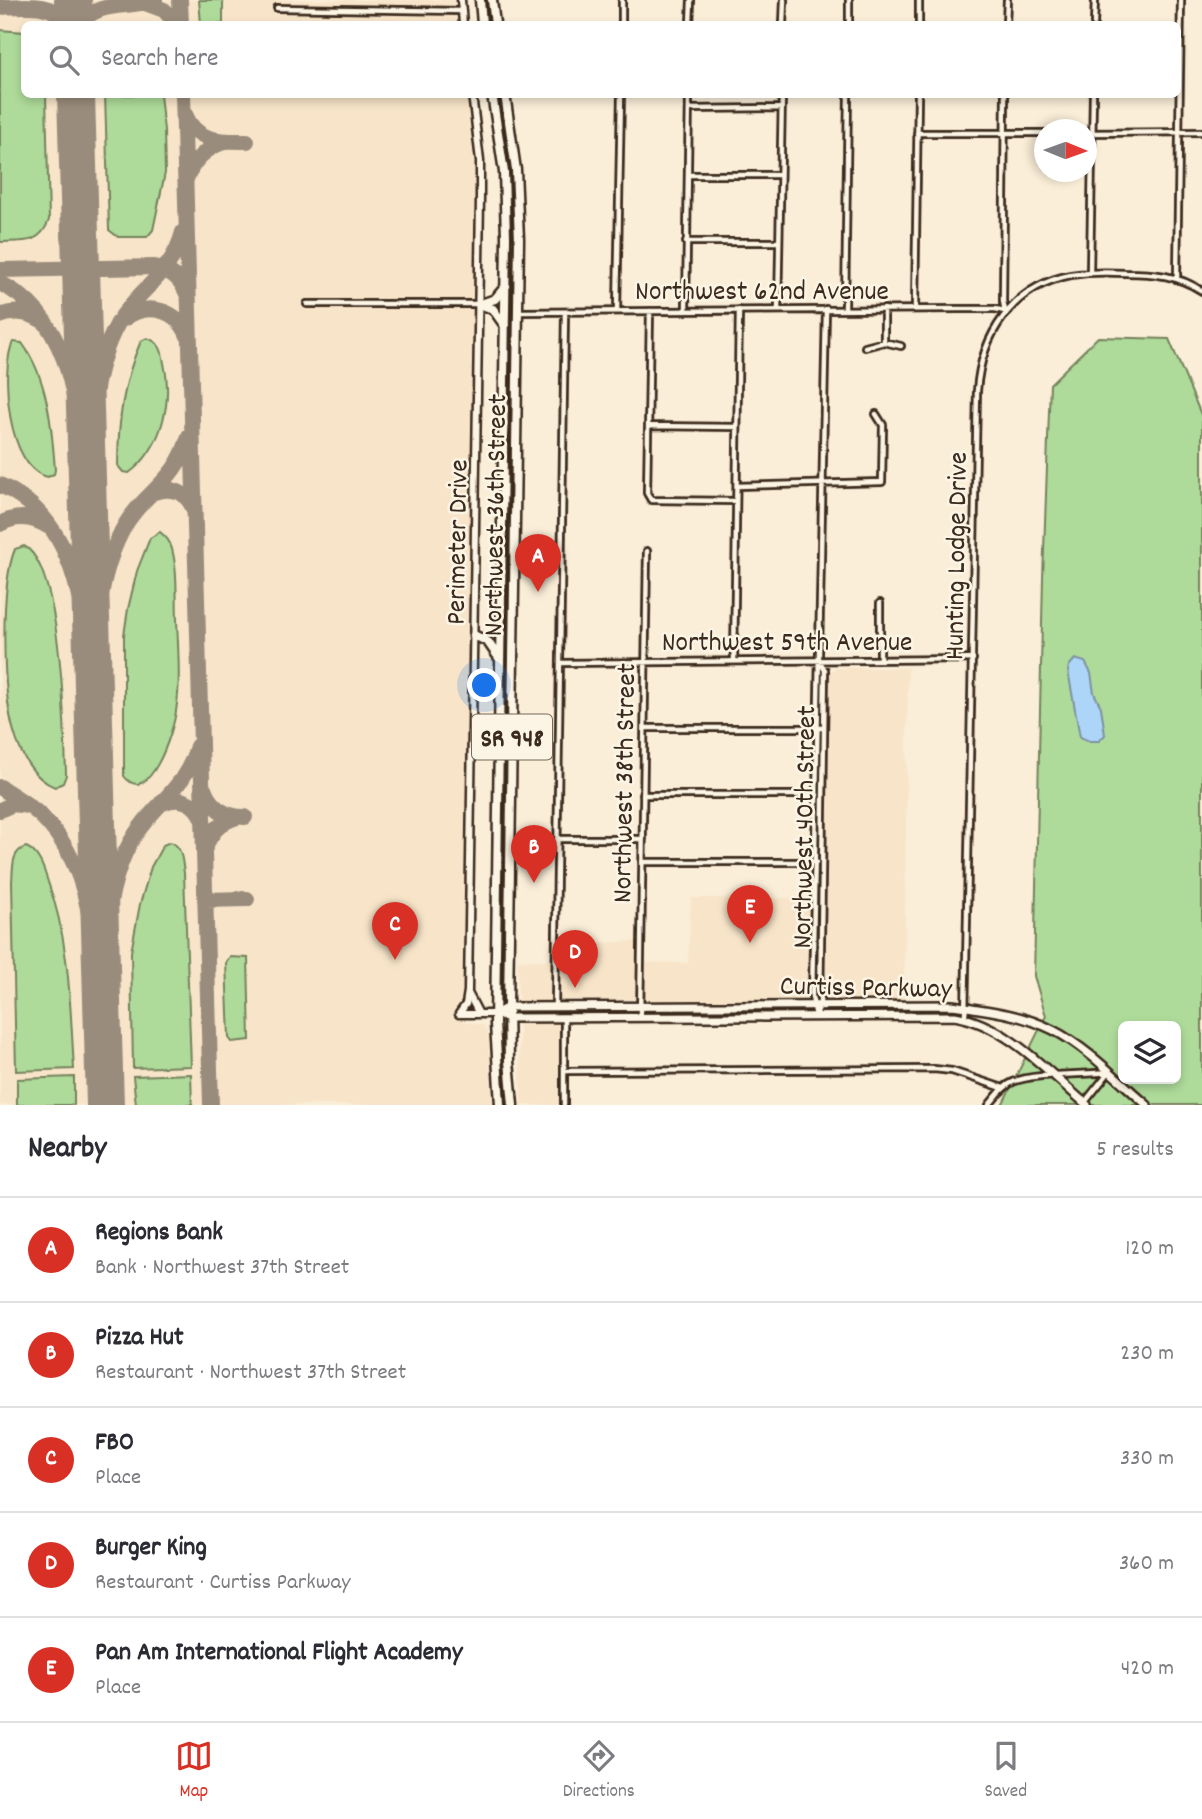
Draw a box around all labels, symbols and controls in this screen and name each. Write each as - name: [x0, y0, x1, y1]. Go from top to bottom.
- search box: [21, 21, 1181, 98]
- icon: search: [45, 41, 83, 79]
- text: Search here: [101, 41, 219, 78]
- north arrow: [1034, 119, 1097, 182]
- street label: Northwest 62nd Avenue: [635, 274, 889, 314]
- street label: Northwest 36th Street: [476, 394, 520, 637]
- street label: Hunting Lodge Drive: [937, 452, 981, 661]
- street label: Perimeter Drive: [439, 459, 481, 625]
- pin: A: [515, 534, 561, 592]
- street label: Northwest 59th Avenue: [662, 625, 912, 665]
- street label: Northwest 38th Street: [605, 663, 649, 903]
- your location: [467, 668, 501, 702]
- street label: Northwest 40th Street: [785, 705, 829, 949]
- road number: SR 948: [472, 715, 552, 760]
- pin: B: [511, 825, 557, 883]
- pin: E: [727, 885, 773, 943]
- pin: C: [372, 902, 418, 960]
- pin: D: [552, 930, 598, 988]
- street label: Curtiss Parkway: [780, 969, 953, 1012]
- map controls: [1118, 1021, 1181, 1084]
- button: layers: [1118, 1021, 1181, 1084]
- text: Nearby: [28, 1129, 106, 1172]
- text: 5 results: [1096, 1134, 1174, 1167]
- text: Regions Bank: [95, 1215, 223, 1252]
- text: A: [45, 1233, 57, 1266]
- text: 120 m: [1125, 1233, 1174, 1266]
- text: Bank · Northwest 37th Street: [95, 1252, 349, 1285]
- text: Pizza Hut: [95, 1320, 184, 1357]
- text: B: [46, 1338, 56, 1371]
- text: 230 m: [1120, 1338, 1174, 1371]
- text: Restaurant · Northwest 37th Street: [95, 1357, 406, 1390]
- text: FBO: [95, 1425, 134, 1462]
- text: C: [45, 1443, 57, 1476]
- text: 330 m: [1120, 1443, 1174, 1476]
- text: Place: [95, 1462, 141, 1495]
- text: Burger King: [95, 1530, 207, 1567]
- text: D: [45, 1548, 57, 1581]
- text: 360 m: [1119, 1548, 1174, 1581]
- text: Restaurant · Curtiss Parkway: [95, 1567, 351, 1600]
- text: Pan Am International Flight Academy: [95, 1635, 462, 1672]
- text: E: [46, 1653, 56, 1686]
- text: 420 m: [1121, 1653, 1174, 1686]
- text: Place: [95, 1672, 141, 1705]
- tab: Map: [175, 1737, 213, 1806]
- tab: Directions: [563, 1737, 635, 1806]
- tab: Saved: [985, 1737, 1027, 1806]

